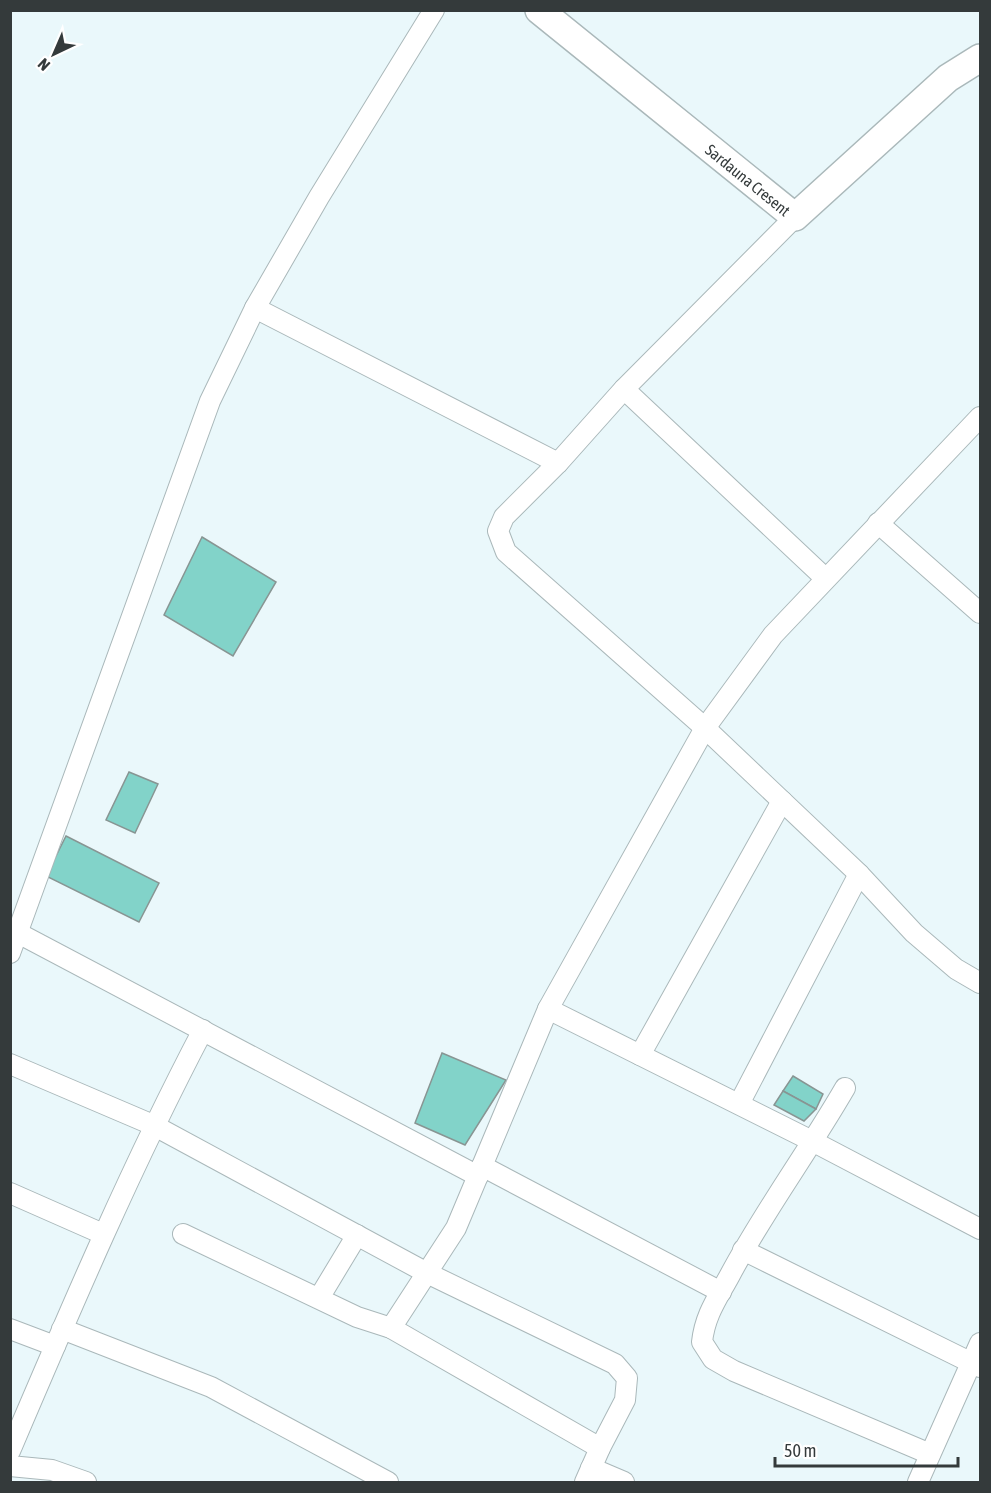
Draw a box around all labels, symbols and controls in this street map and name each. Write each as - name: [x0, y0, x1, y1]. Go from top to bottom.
- north arrow: [24, 24, 84, 84]
- text: N: [34, 55, 53, 75]
- street label: Sardauna Cresent: [702, 140, 794, 220]
- scale bar: [775, 1430, 958, 1468]
- text: 50 m: [784, 1440, 816, 1461]

